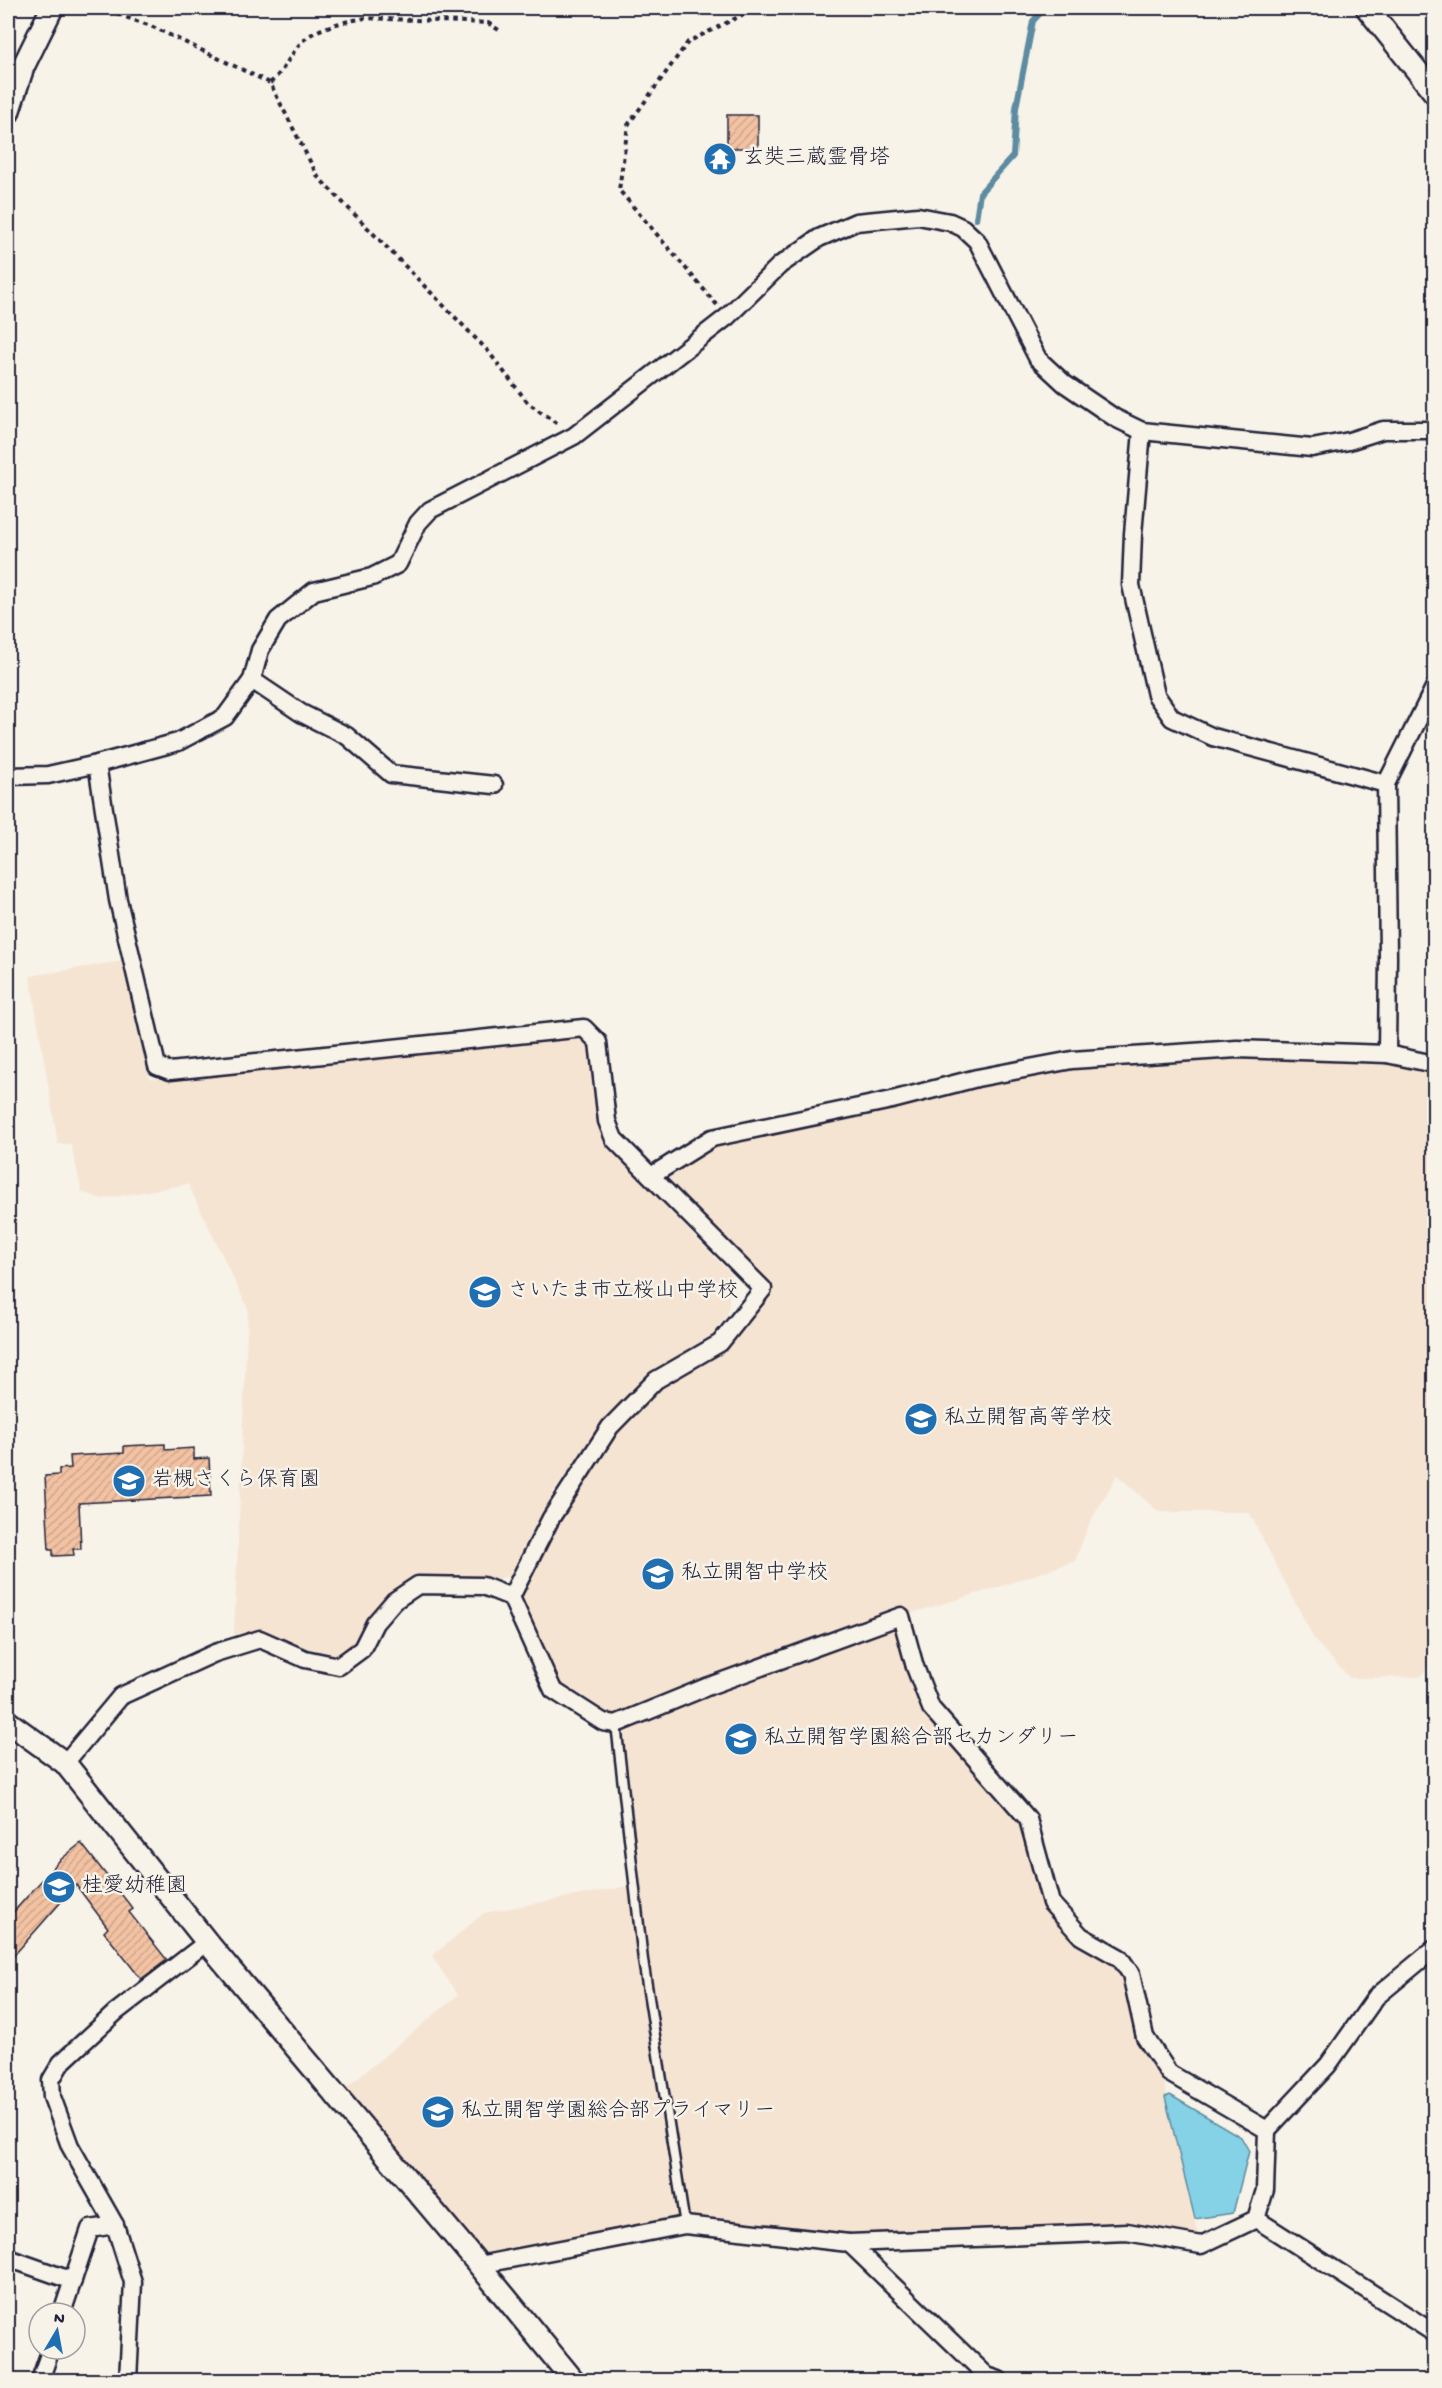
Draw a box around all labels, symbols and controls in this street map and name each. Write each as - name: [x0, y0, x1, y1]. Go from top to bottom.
- temple icon: 玄奘三蔵霊骨塔: [702, 141, 738, 177]
- place label: 玄奘三蔵霊骨塔: [743, 145, 890, 172]
- school or university icon: さいたま市立桜山中学校: [467, 1274, 503, 1310]
- place label: さいたま市立桜山中学校: [508, 1278, 738, 1305]
- school or university icon: 私立開智高等学校: [903, 1401, 939, 1437]
- place label: 私立開智高等学校: [944, 1405, 1112, 1432]
- school or university icon: 岩槻さくら保育園: [111, 1463, 147, 1499]
- place label: 岩槻さくら保育園: [152, 1467, 320, 1494]
- school or university icon: 私立開智中学校: [640, 1556, 676, 1592]
- place label: 私立開智中学校: [681, 1560, 828, 1587]
- school or university icon: 私立開智学園総合部セカンダリー: [723, 1721, 759, 1757]
- place label: 私立開智学園総合部セカンダリー: [764, 1726, 1078, 1752]
- school or university icon: 桂愛幼稚園: [41, 1869, 77, 1905]
- place label: 桂愛幼稚園: [82, 1873, 187, 1900]
- school or university icon: 私立開智学園総合部プライマリー: [420, 2094, 456, 2130]
- place label: 私立開智学園総合部プライマリー: [461, 2099, 775, 2125]
- north arrow: [27, 2301, 87, 2361]
- text: N: [52, 2309, 66, 2330]

